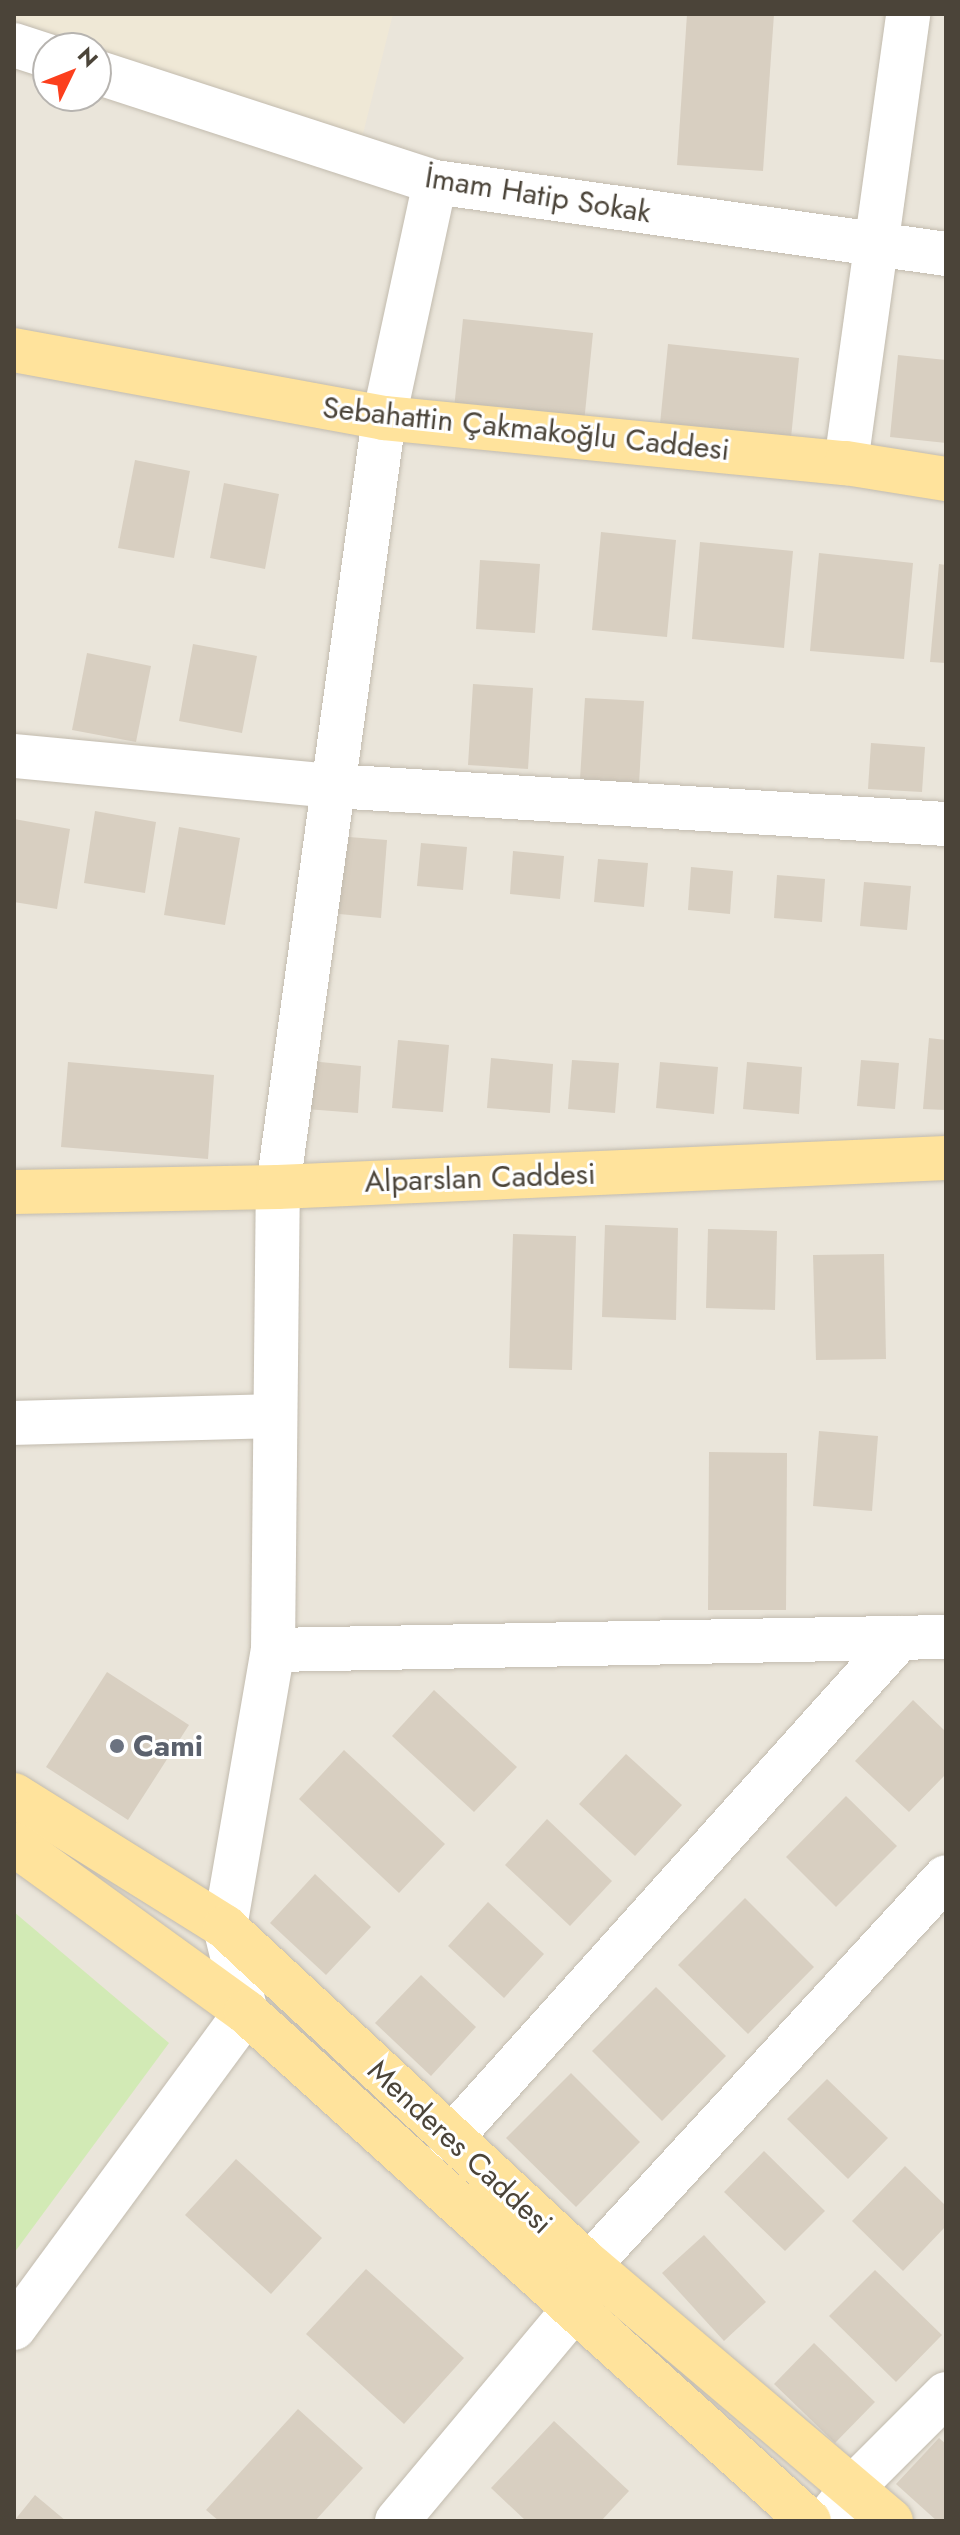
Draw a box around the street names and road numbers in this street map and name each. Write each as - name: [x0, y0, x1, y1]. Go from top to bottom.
- street label: İmam Hatip Sokak: [422, 159, 654, 231]
- street label: Sebahattin Çakmakoğlu Caddesi: [321, 390, 731, 468]
- street label: Alparslan Caddesi: [364, 1156, 596, 1200]
- street label: Menderes Caddesi: [360, 2052, 560, 2242]

